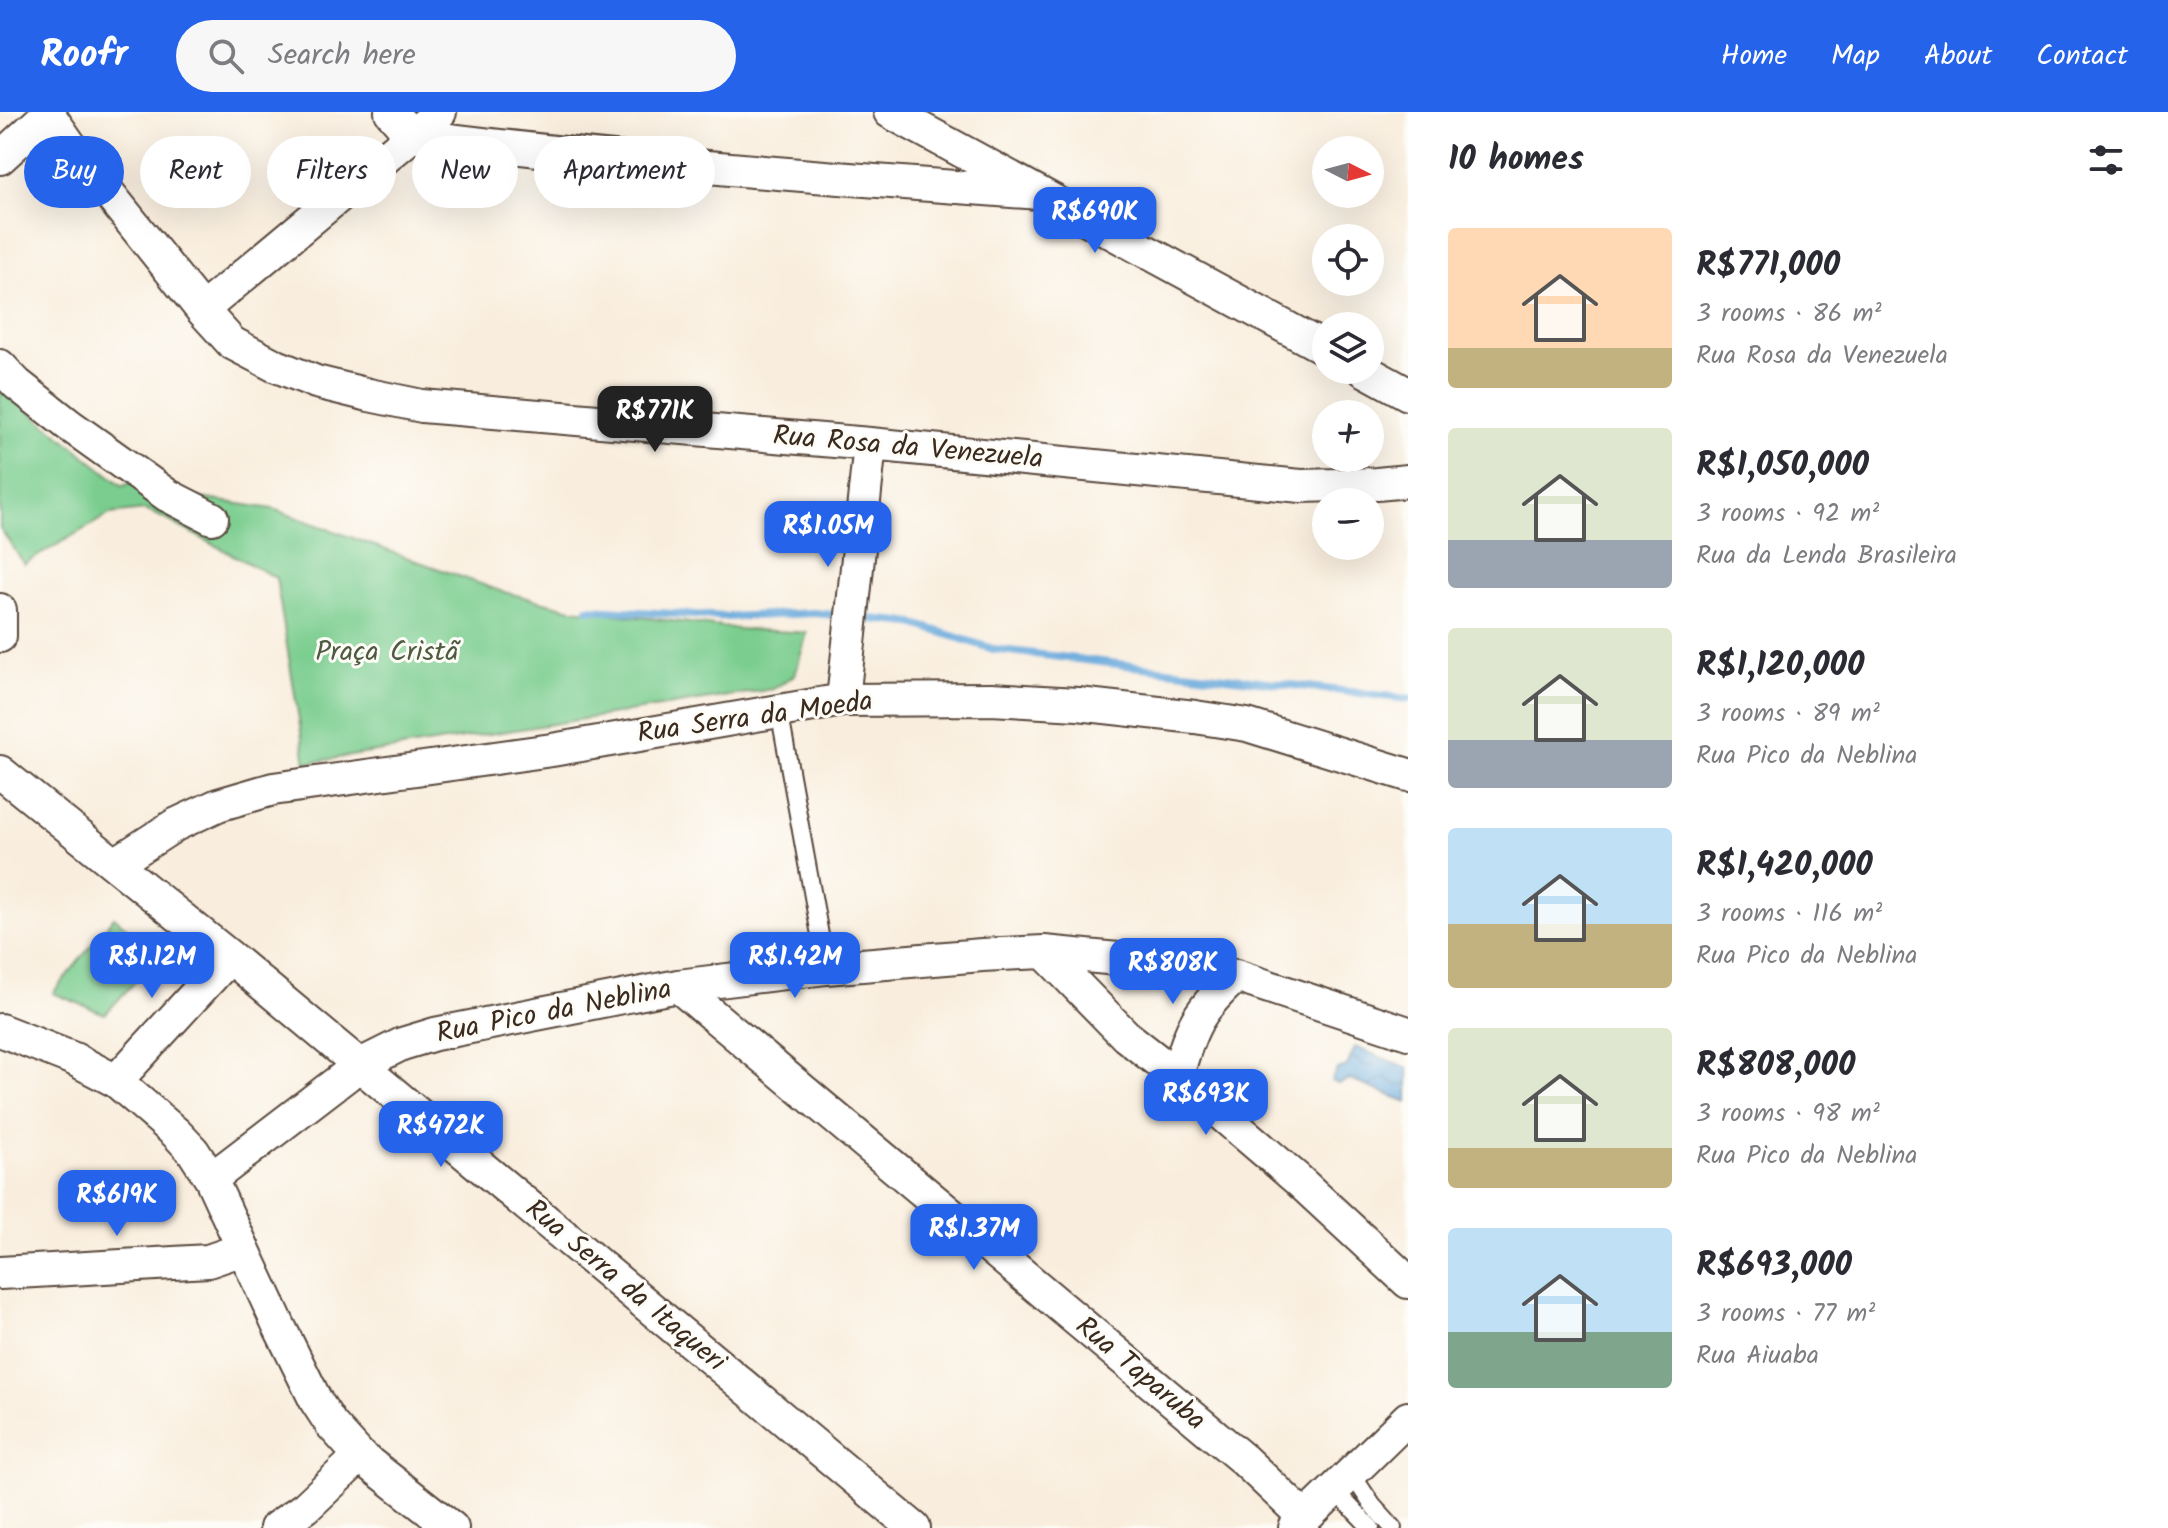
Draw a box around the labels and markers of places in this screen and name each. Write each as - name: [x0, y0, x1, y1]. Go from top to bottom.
- pin: R$690K: [1030, 187, 1160, 255]
- pin: R$771K: [590, 386, 720, 454]
- pin: R$1.05M: [754, 501, 902, 569]
- pin: R$1.12M: [78, 932, 226, 1000]
- pin: R$1.42M: [721, 932, 869, 1000]
- pin: R$808K: [1108, 938, 1238, 1006]
- pin: R$693K: [1141, 1069, 1271, 1137]
- pin: R$472K: [376, 1101, 506, 1169]
- pin: R$619K: [52, 1170, 182, 1238]
- pin: R$1.37M: [900, 1204, 1048, 1272]

